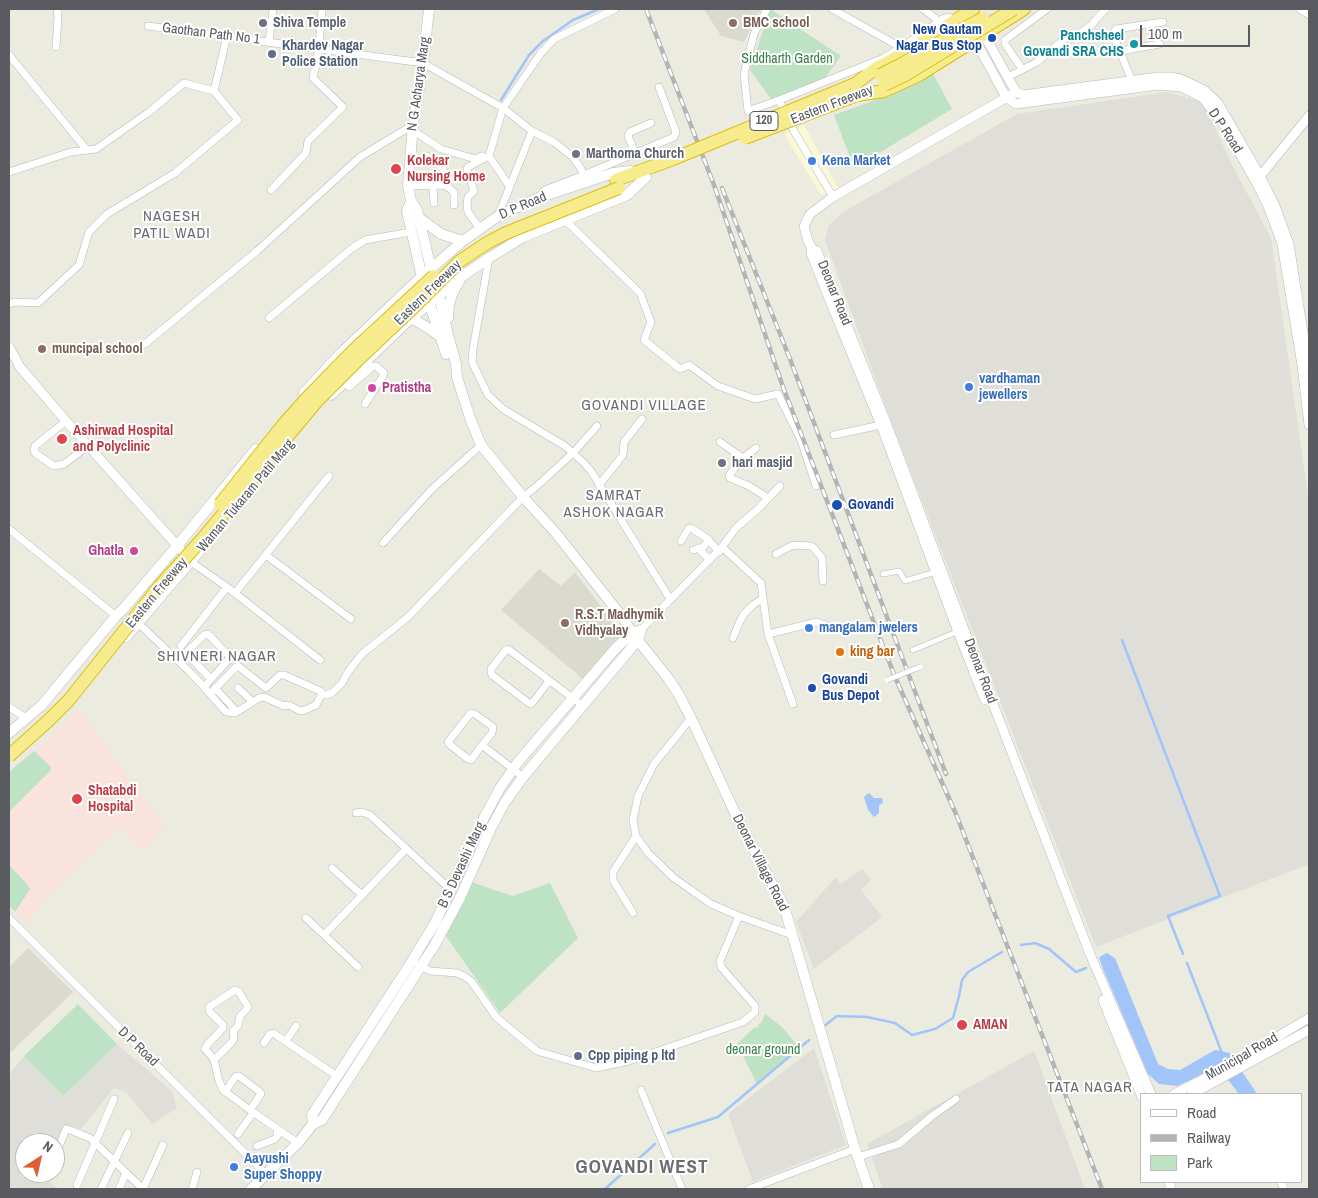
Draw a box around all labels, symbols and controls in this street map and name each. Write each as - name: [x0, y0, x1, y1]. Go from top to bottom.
- place label: Shiva Temple: [273, 15, 346, 31]
- place label: BMC school: [743, 15, 809, 31]
- scale bar: [1143, 15, 1253, 47]
- marker: Shiva Temple: [257, 17, 269, 29]
- marker: BMC school: [727, 17, 739, 29]
- street label: Gaothan Path No 1: [161, 20, 261, 48]
- place label: New Gautam Nagar Bus Stop: [896, 22, 982, 54]
- text: 100 m: [1148, 23, 1182, 44]
- place label: Panchsheel Govandi SRA CHS: [1023, 28, 1124, 60]
- marker: New Gautam Nagar Bus Stop: [986, 32, 998, 44]
- street label: N G Acharya Marg: [404, 36, 434, 132]
- place label: Khardev Nagar Police Station: [282, 38, 364, 70]
- marker: Panchsheel Govandi SRA CHS: [1128, 38, 1140, 50]
- marker: Khardev Nagar Police Station: [266, 48, 278, 60]
- park label: Siddharth Garden: [741, 51, 833, 67]
- street label: Eastern Freeway: [788, 82, 876, 128]
- street label: D P Road: [1204, 106, 1246, 156]
- road number: 120: [750, 112, 778, 130]
- place label: Marthoma Church: [586, 146, 684, 162]
- marker: Marthoma Church: [570, 148, 582, 160]
- place label: Kolekar Nursing Home: [407, 153, 485, 186]
- place label: Kena Market: [822, 153, 890, 169]
- marker: Kena Market: [806, 155, 818, 167]
- marker: Kolekar Nursing Home: [389, 162, 403, 176]
- street label: D P Road: [497, 189, 549, 223]
- district label: NAGESH PATIL WADI: [132, 208, 212, 243]
- street label: Eastern Freeway: [391, 257, 465, 329]
- street label: Deonar Road: [813, 258, 855, 328]
- place label: muncipal school: [52, 341, 143, 357]
- marker: muncipal school: [36, 343, 48, 355]
- place label: vardhaman jewellers: [979, 371, 1040, 404]
- place label: Pratistha: [382, 380, 431, 396]
- marker: vardhaman jewellers: [963, 381, 975, 393]
- marker: Pratistha: [366, 382, 378, 394]
- district label: GOVANDI VILLAGE: [579, 397, 709, 415]
- place label: Ashirwad Hospital and Polyclinic: [73, 423, 173, 456]
- marker: Ashirwad Hospital and Polyclinic: [55, 432, 69, 446]
- street label: Waman Tukaram Patil Marg: [194, 436, 298, 556]
- place label: hari masjid: [732, 455, 793, 471]
- marker: hari masjid: [716, 457, 728, 469]
- district label: SAMRAT ASHOK NAGAR: [562, 487, 666, 522]
- place label: Govandi: [848, 497, 894, 513]
- marker: Govandi: [830, 498, 844, 512]
- place label: Ghatla: [88, 543, 124, 559]
- marker: Ghatla: [128, 545, 140, 557]
- street label: Eastern Freeway: [123, 554, 191, 632]
- place label: R.S.T Madhymik Vidhyalay: [575, 607, 664, 640]
- marker: R.S.T Madhymik Vidhyalay: [559, 617, 571, 629]
- place label: mangalam jwelers: [819, 620, 918, 636]
- marker: mangalam jwelers: [803, 622, 815, 634]
- street label: Deonar Road: [960, 636, 1000, 706]
- place label: king bar: [850, 644, 895, 660]
- marker: king bar: [834, 646, 846, 658]
- district label: SHIVNERI NAGAR: [156, 648, 278, 666]
- place label: Govandi Bus Depot: [822, 672, 879, 704]
- marker: Govandi Bus Depot: [806, 682, 818, 694]
- place label: Shatabdi Hospital: [88, 783, 136, 816]
- marker: Shatabdi Hospital: [70, 792, 84, 806]
- street label: Deonar Village Road: [728, 812, 792, 914]
- street label: B S Devashi Marg: [435, 819, 489, 911]
- place label: AMAN: [973, 1017, 1007, 1033]
- marker: AMAN: [955, 1018, 969, 1032]
- street label: D P Road: [114, 1024, 162, 1070]
- street label: Municipal Road: [1203, 1030, 1281, 1084]
- park label: deonar ground: [726, 1042, 800, 1058]
- place label: Cpp piping p ltd: [588, 1048, 675, 1064]
- marker: Cpp piping p ltd: [572, 1050, 584, 1062]
- district label: TATA NAGAR: [1046, 1079, 1134, 1097]
- legend: [1140, 1093, 1303, 1183]
- text: Road: [1187, 1102, 1216, 1123]
- text: Railway: [1187, 1127, 1231, 1148]
- north arrow: [15, 1133, 65, 1183]
- text: N: [39, 1137, 57, 1156]
- place label: Aayushi Super Shoppy: [244, 1151, 322, 1184]
- text: Park: [1187, 1152, 1212, 1173]
- district label: GOVANDI WEST: [574, 1157, 710, 1179]
- marker: Aayushi Super Shoppy: [228, 1161, 240, 1173]

